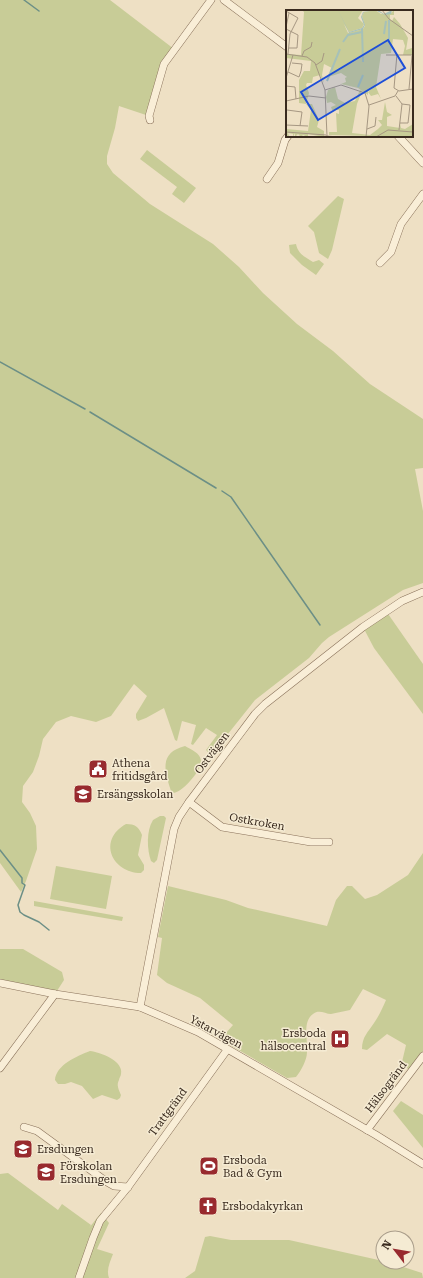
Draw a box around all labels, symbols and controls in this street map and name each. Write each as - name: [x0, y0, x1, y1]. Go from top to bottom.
- inset map: [286, 10, 413, 137]
- street label: Ostvägen: [192, 729, 232, 777]
- place label: Athena fritidsgård: [112, 757, 168, 783]
- public building icon: Athena fritidsgård: [87, 758, 109, 780]
- school or university icon: Ersängsskolan: [72, 783, 94, 805]
- place label: Ersängsskolan: [97, 788, 173, 801]
- street label: Ostkroken: [228, 811, 286, 833]
- street label: Ystarvägen: [187, 1013, 245, 1051]
- place label: Ersboda hälsocentral: [260, 1027, 327, 1053]
- hospital icon: Ersboda hälsocentral: [329, 1028, 351, 1050]
- street label: Hälsogränd: [362, 1059, 410, 1115]
- street label: Trattgränd: [146, 1085, 190, 1139]
- school or university icon: Ersdungen: [12, 1138, 34, 1160]
- place label: Ersdungen: [37, 1143, 94, 1156]
- place label: Ersboda Bad & Gym: [223, 1154, 282, 1180]
- sports icon: Ersboda Bad & Gym: [198, 1155, 220, 1177]
- place label: Förskolan Ersdungen: [60, 1160, 117, 1186]
- school or university icon: Förskolan Ersdungen: [35, 1161, 57, 1183]
- church icon: Ersbodakyrkan: [197, 1195, 219, 1217]
- place label: Ersbodakyrkan: [222, 1200, 303, 1213]
- north arrow: [375, 1230, 415, 1270]
- text: N: [379, 1238, 395, 1252]

